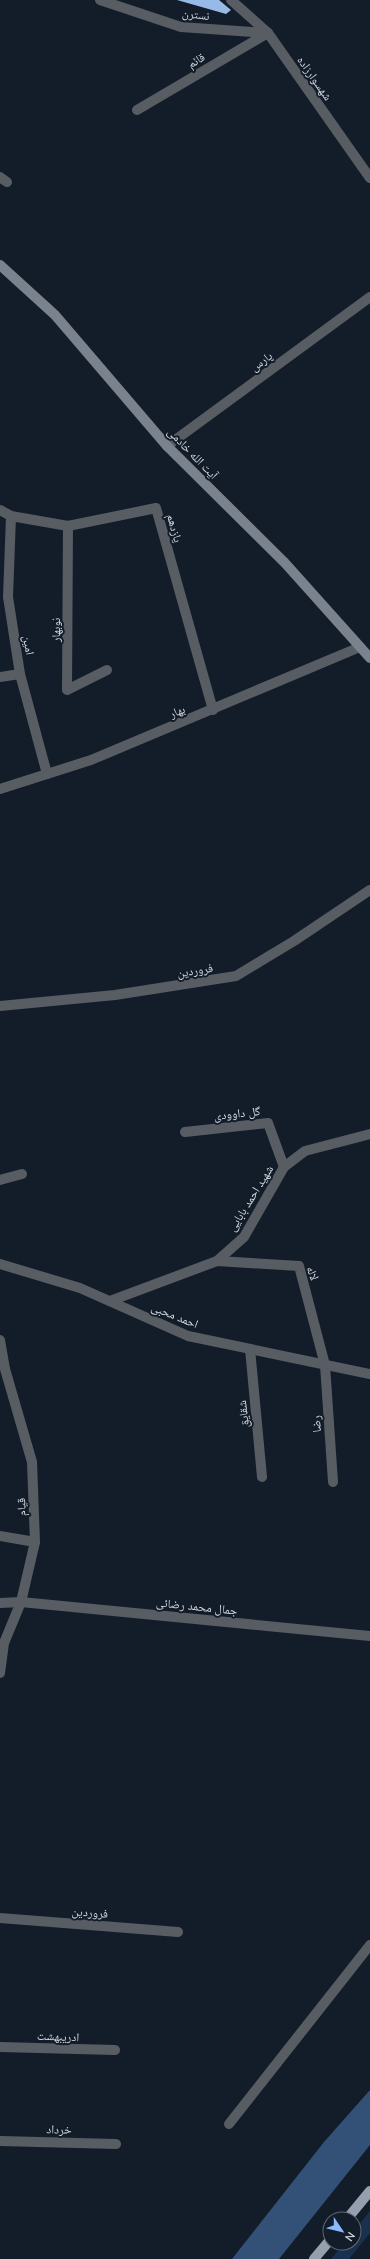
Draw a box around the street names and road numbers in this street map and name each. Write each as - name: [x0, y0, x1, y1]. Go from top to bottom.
- street label: نسترن: [181, 5, 211, 23]
- street label: قائم: [185, 49, 208, 72]
- street label: شهسوارزاده: [294, 53, 336, 103]
- street label: پارس: [247, 348, 276, 374]
- street label: آیت الله خادمی: [164, 424, 222, 483]
- street label: یازدهم: [163, 512, 186, 545]
- street label: نوبهار: [48, 618, 63, 643]
- street label: امین: [20, 634, 38, 656]
- street label: بهار: [166, 701, 187, 722]
- street label: فروردین: [176, 960, 214, 980]
- street label: گل داوودی: [213, 1103, 261, 1123]
- street label: شهید احمد بابایی: [224, 1162, 277, 1234]
- street label: لاله: [303, 1264, 323, 1282]
- street label: احمد محبی: [149, 1299, 201, 1332]
- street label: شقایق: [234, 1399, 252, 1428]
- street label: رضا: [308, 1415, 324, 1433]
- street label: قیام: [13, 1498, 30, 1516]
- street label: جمال محمد رضائی: [156, 1594, 239, 1618]
- street label: فروردین: [71, 1903, 109, 1921]
- street label: ادریبهشت: [37, 2028, 80, 2045]
- street label: خرداد: [46, 2121, 72, 2137]

